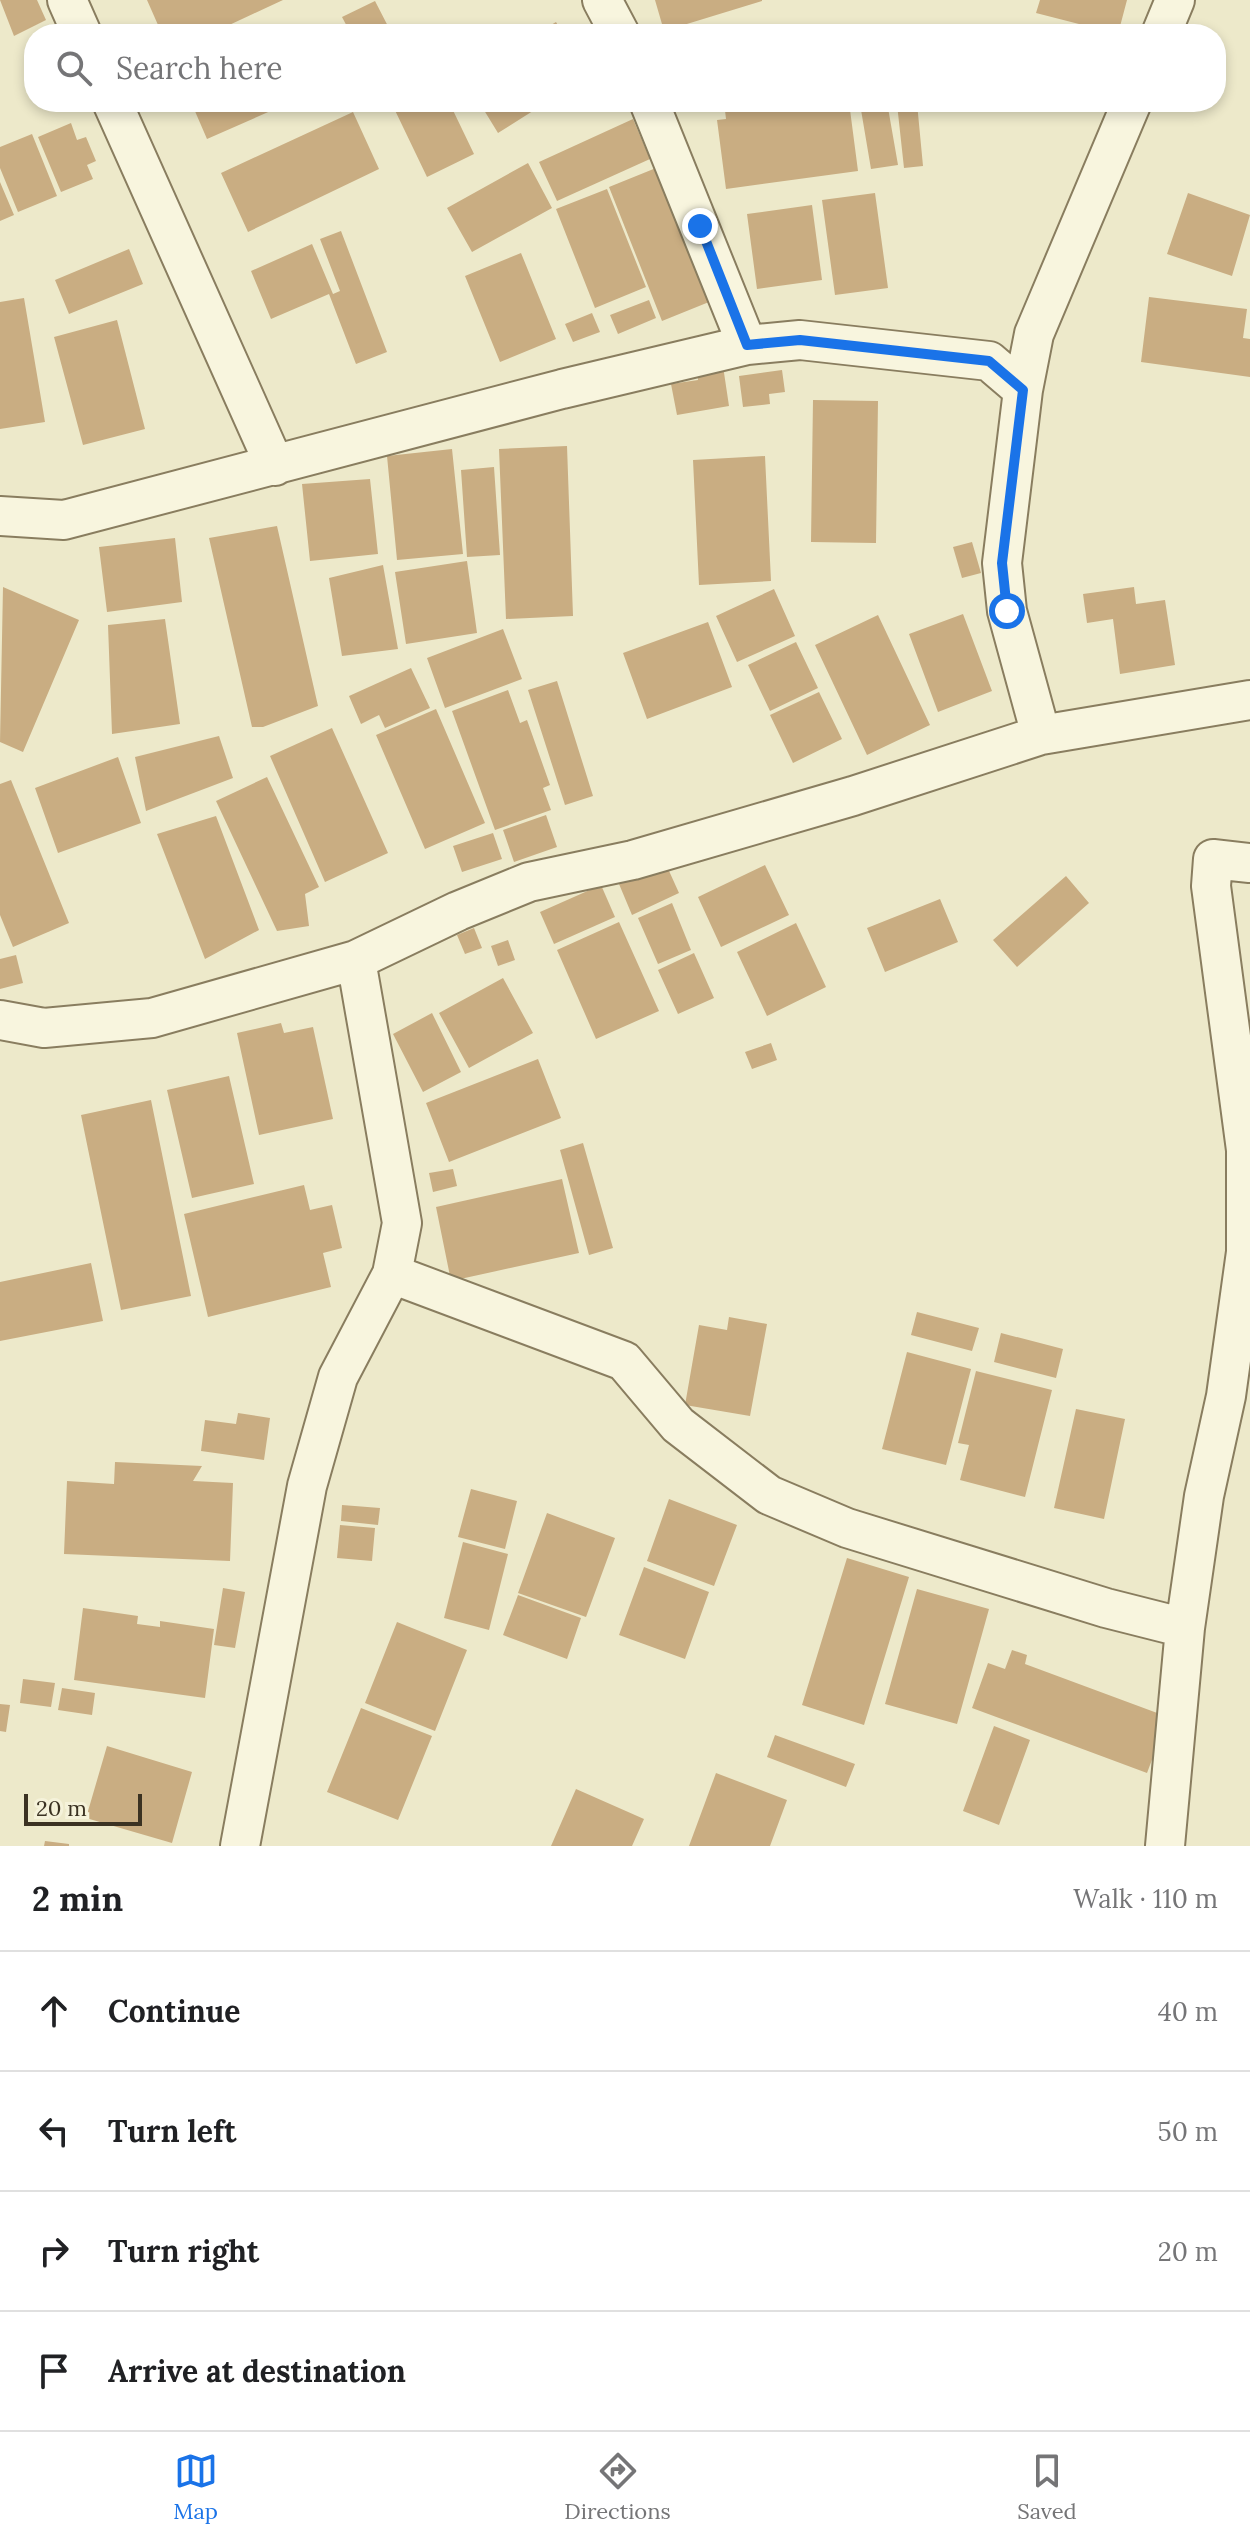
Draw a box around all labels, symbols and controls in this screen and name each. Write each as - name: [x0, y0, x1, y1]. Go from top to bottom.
- search box: [24, 24, 1226, 112]
- icon: search: [52, 46, 96, 90]
- text: Search here: [116, 49, 283, 87]
- route end: [682, 208, 718, 244]
- route start: [989, 593, 1025, 629]
- scale bar: [24, 1790, 142, 1826]
- text: 20 m: [36, 1794, 87, 1822]
- text: 2 min: [32, 1877, 123, 1920]
- text: Walk · 110 m: [1073, 1882, 1218, 1915]
- icon: ahead: [32, 1989, 76, 2033]
- text: Continue: [108, 1992, 240, 2030]
- text: 40 m: [1158, 1995, 1218, 2028]
- icon: left: [32, 2109, 76, 2153]
- text: Turn left: [108, 2112, 236, 2150]
- text: 50 m: [1158, 2115, 1218, 2148]
- icon: right: [32, 2229, 76, 2273]
- text: Turn right: [108, 2232, 259, 2270]
- text: 20 m: [1158, 2235, 1218, 2268]
- icon: arrive: [32, 2349, 76, 2393]
- text: Arrive at destination: [108, 2352, 406, 2390]
- tab: Map: [173, 2449, 218, 2525]
- tab: Directions: [564, 2449, 671, 2525]
- tab: Saved: [1017, 2449, 1077, 2525]

